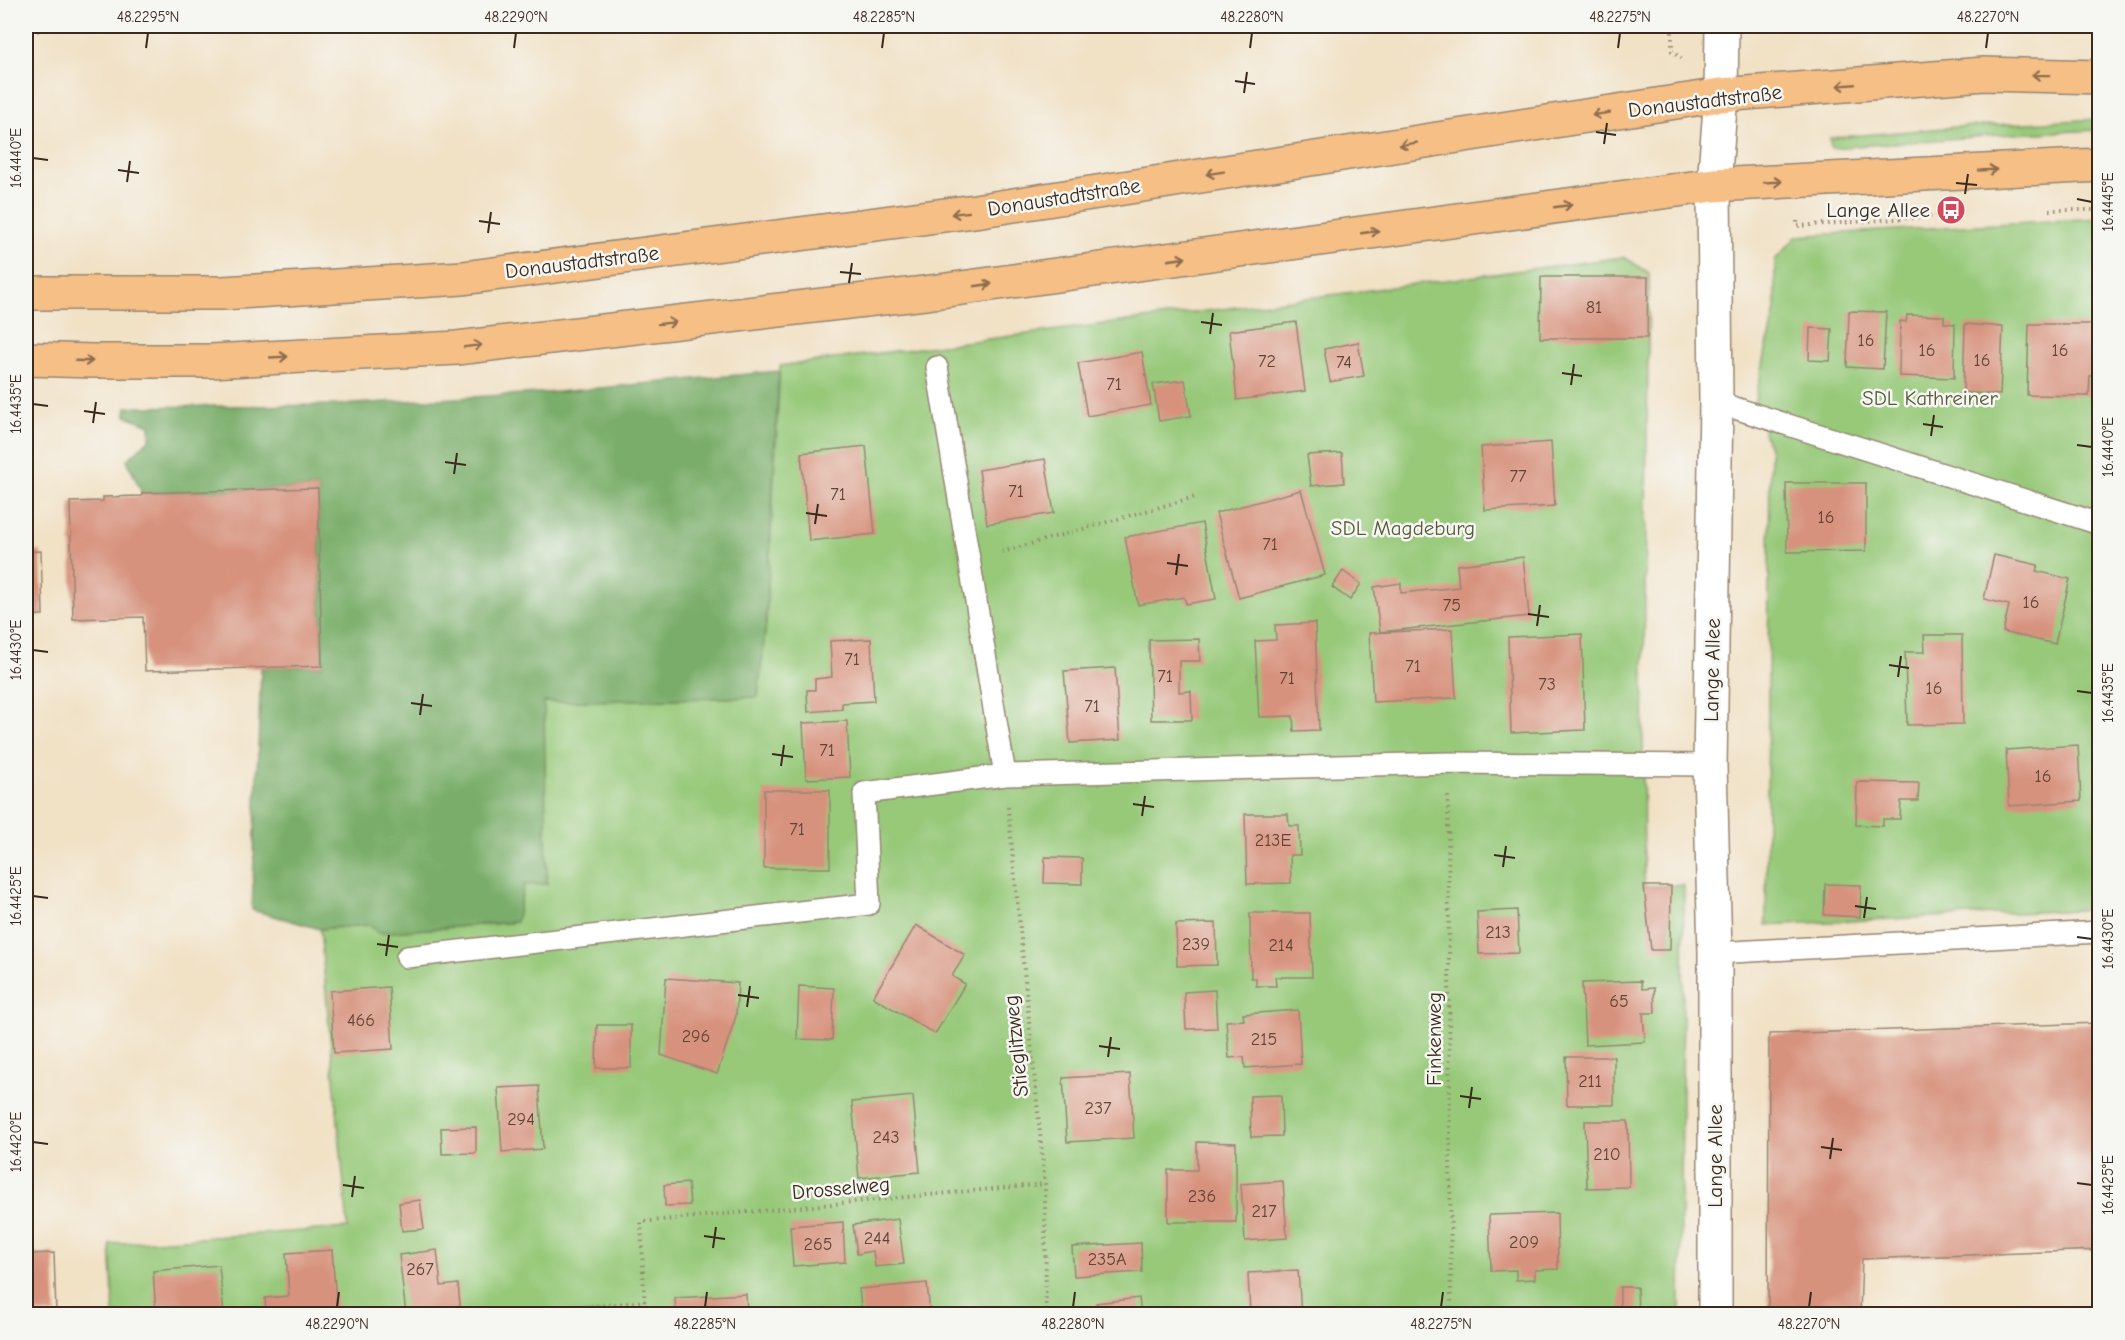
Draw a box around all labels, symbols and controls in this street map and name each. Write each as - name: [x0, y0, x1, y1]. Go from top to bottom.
- text: 48.2295°N: [117, 8, 179, 26]
- text: 48.2290°N: [484, 8, 548, 26]
- text: 48.2285°N: [853, 8, 915, 26]
- text: 48.2280°N: [1220, 8, 1284, 26]
- text: 48.2275°N: [1589, 8, 1651, 26]
- text: 48.2270°N: [1957, 8, 2019, 26]
- one-way arrow: [2032, 70, 2052, 81]
- street label: Donaustadtstraße: [1627, 80, 1783, 122]
- one-way arrow: [1837, 80, 1857, 91]
- one-way arrow: [1591, 108, 1611, 119]
- text: 16.4440°E: [7, 128, 25, 188]
- one-way arrow: [1399, 138, 1419, 149]
- one-way arrow: [1978, 164, 1998, 175]
- one-way arrow: [1206, 168, 1226, 179]
- text: 16.4445°E: [2099, 172, 2117, 232]
- street label: Donaustadtstraße: [986, 173, 1142, 221]
- one-way arrow: [1762, 176, 1782, 187]
- bus stop icon: Lange Allee: [1935, 194, 1967, 226]
- place label: Lange Allee: [1826, 198, 1930, 222]
- one-way arrow: [1553, 200, 1572, 211]
- one-way arrow: [951, 207, 971, 218]
- one-way arrow: [1359, 227, 1379, 238]
- street label: Donaustadtstraße: [504, 241, 660, 283]
- one-way arrow: [1166, 253, 1186, 264]
- one-way arrow: [973, 280, 993, 291]
- house number: 81: [1586, 297, 1602, 318]
- one-way arrow: [657, 317, 677, 328]
- house number: 16: [1858, 330, 1874, 351]
- one-way arrow: [463, 340, 483, 351]
- house number: 16: [1919, 340, 1935, 361]
- house number: 16: [2052, 340, 2068, 361]
- house number: 16: [1974, 350, 1990, 371]
- one-way arrow: [268, 351, 288, 362]
- house number: 72: [1258, 351, 1276, 372]
- house number: 74: [1336, 352, 1352, 373]
- one-way arrow: [73, 355, 93, 367]
- text: 16.4435°E: [7, 374, 25, 434]
- house number: 71: [1106, 374, 1122, 395]
- park label: SDL Kathreiner: [1862, 386, 1999, 410]
- text: 16.4440°E: [2099, 417, 2117, 477]
- house number: 77: [1509, 466, 1527, 487]
- house number: 71: [1008, 481, 1024, 502]
- house number: 71: [830, 484, 846, 505]
- house number: 16: [1818, 507, 1834, 528]
- park label: SDL Magdeburg: [1331, 516, 1475, 540]
- house number: 71: [1262, 534, 1278, 555]
- house number: 16: [2023, 592, 2039, 613]
- house number: 75: [1443, 595, 1461, 616]
- street label: Lange Allee: [1699, 618, 1725, 722]
- text: 16.4430°E: [7, 620, 25, 680]
- house number: 71: [844, 649, 860, 670]
- house number: 71: [1405, 656, 1421, 677]
- text: 16.4435°E: [2099, 663, 2117, 723]
- house number: 71: [1157, 666, 1173, 687]
- house number: 71: [1279, 668, 1295, 689]
- house number: 73: [1538, 674, 1556, 695]
- house number: 16: [1926, 678, 1942, 699]
- house number: 71: [1084, 696, 1100, 717]
- house number: 71: [819, 740, 835, 761]
- house number: 16: [2035, 766, 2051, 787]
- house number: 71: [789, 819, 805, 840]
- house number: 213E: [1255, 830, 1291, 851]
- text: 16.4425°E: [7, 866, 25, 926]
- text: 16.4430°E: [2099, 909, 2117, 969]
- house number: 213: [1485, 922, 1511, 943]
- house number: 239: [1182, 934, 1210, 955]
- house number: 214: [1268, 935, 1294, 956]
- house number: 65: [1609, 991, 1629, 1012]
- street label: Finkenweg: [1422, 992, 1446, 1086]
- street label: Stieglitzweg: [999, 994, 1033, 1098]
- house number: 466: [347, 1010, 375, 1031]
- house number: 296: [682, 1026, 710, 1047]
- house number: 215: [1251, 1029, 1277, 1050]
- house number: 211: [1578, 1071, 1602, 1092]
- house number: 237: [1084, 1098, 1112, 1119]
- street label: Lange Allee: [1703, 1104, 1727, 1208]
- house number: 294: [507, 1109, 535, 1130]
- text: 16.4420°E: [7, 1112, 25, 1172]
- house number: 243: [872, 1127, 900, 1148]
- house number: 210: [1593, 1144, 1621, 1165]
- text: 16.4425°E: [2099, 1155, 2117, 1215]
- street label: Drosselweg: [791, 1172, 891, 1204]
- house number: 236: [1188, 1186, 1216, 1207]
- house number: 217: [1251, 1201, 1277, 1222]
- house number: 244: [864, 1228, 890, 1249]
- house number: 209: [1509, 1232, 1539, 1253]
- house number: 265: [804, 1234, 832, 1255]
- house number: 235A: [1088, 1249, 1126, 1270]
- house number: 267: [406, 1259, 434, 1280]
- text: 48.2290°N: [305, 1315, 369, 1333]
- text: 48.2285°N: [674, 1315, 736, 1333]
- text: 48.2280°N: [1041, 1315, 1105, 1333]
- text: 48.2275°N: [1410, 1315, 1472, 1333]
- text: 48.2270°N: [1778, 1315, 1840, 1333]

